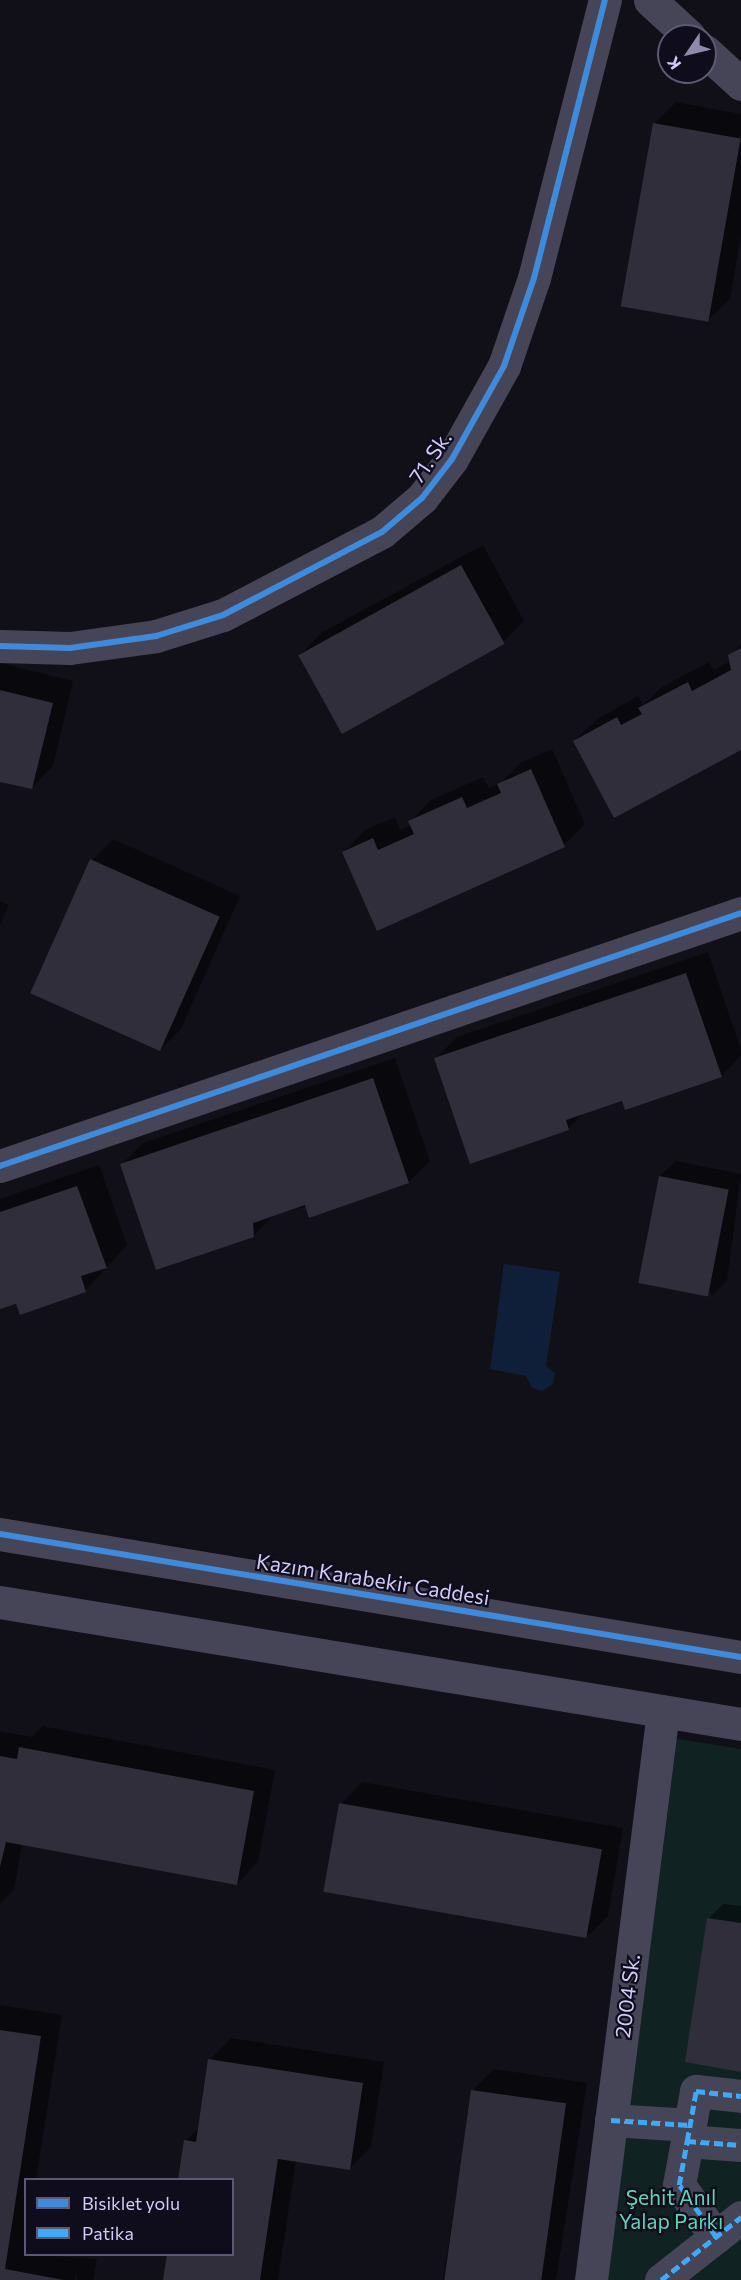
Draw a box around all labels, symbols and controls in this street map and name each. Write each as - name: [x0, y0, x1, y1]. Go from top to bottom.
- north arrow: [657, 24, 717, 84]
- text: K: [662, 53, 684, 73]
- street label: 71. Sk.: [403, 426, 457, 488]
- street label: Kazım Karabekir Caddesi: [255, 1548, 491, 1610]
- street label: 2004 Sk.: [609, 1953, 645, 2039]
- legend: [24, 2178, 234, 2256]
- park label: Şehit Anıl Yalap Parkı: [619, 2184, 723, 2234]
- text: Bisiklet yolu: [82, 2192, 180, 2214]
- text: Patika: [82, 2222, 134, 2244]

